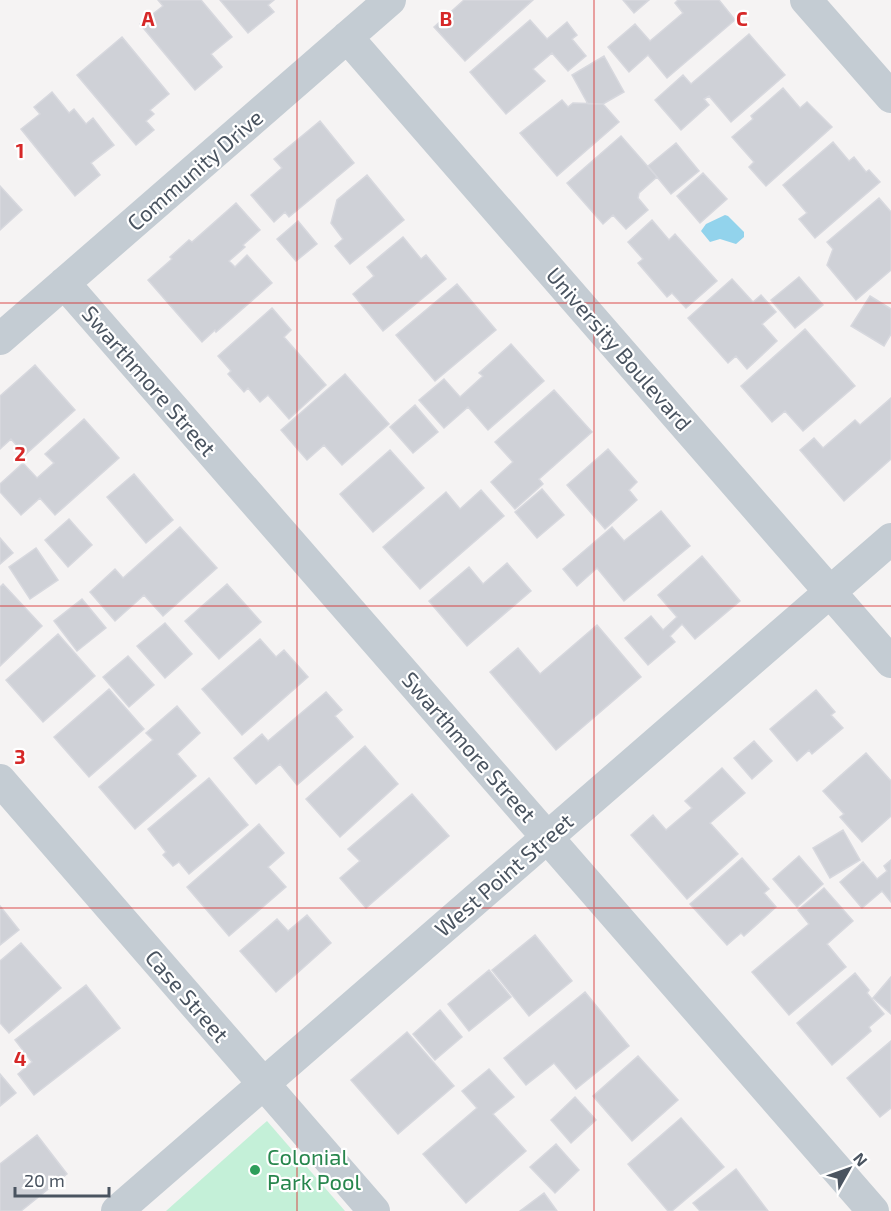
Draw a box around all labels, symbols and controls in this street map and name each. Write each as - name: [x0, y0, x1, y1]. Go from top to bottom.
- text: A: [141, 6, 155, 30]
- text: B: [440, 6, 452, 30]
- text: C: [736, 6, 748, 30]
- street label: Community Drive: [121, 103, 267, 235]
- text: 1: [16, 138, 24, 162]
- street label: University Boulevard: [542, 261, 698, 435]
- street label: Swarthmore Street: [77, 300, 222, 461]
- text: 2: [14, 441, 26, 465]
- street label: Swarthmore Street: [397, 666, 542, 827]
- text: 3: [14, 744, 26, 768]
- street label: West Point Street: [429, 807, 578, 941]
- street label: Case Street: [141, 944, 235, 1047]
- text: 4: [14, 1046, 27, 1070]
- north arrow: [819, 1139, 879, 1199]
- place label: Colonial Park Pool: [267, 1143, 362, 1194]
- text: N: [850, 1149, 872, 1170]
- scale bar: [15, 1160, 110, 1198]
- marker: Colonial Park Pool: [248, 1163, 262, 1177]
- text: 20 m: [24, 1169, 65, 1191]

